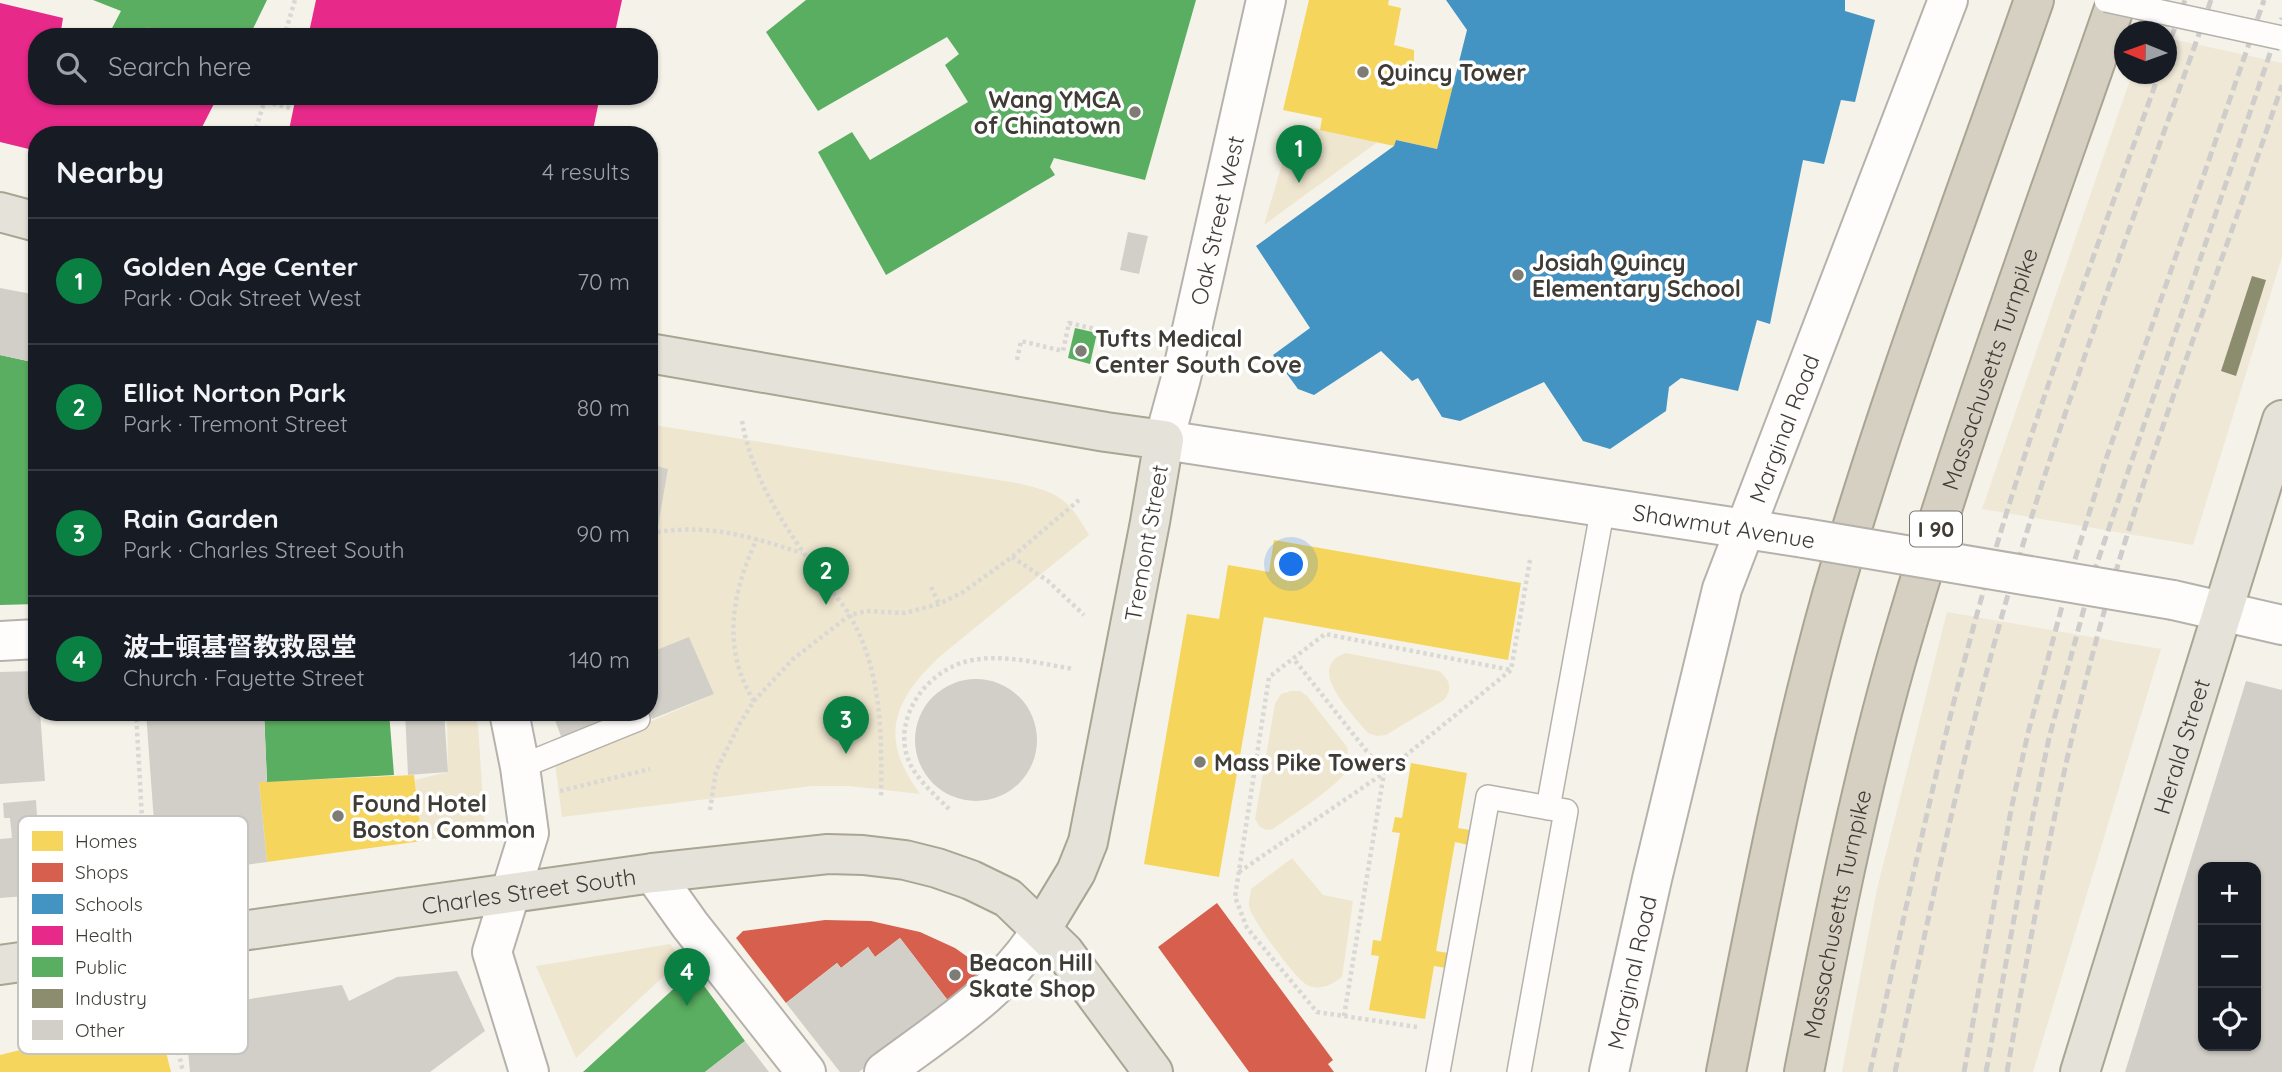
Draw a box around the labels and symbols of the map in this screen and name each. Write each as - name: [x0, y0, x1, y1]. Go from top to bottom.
- north arrow: [2114, 21, 2177, 84]
- place label: Quincy Tower: [1377, 58, 1526, 87]
- marker: Quincy Tower: [1355, 64, 1371, 80]
- place label: Wang YMCA of Chinatown: [974, 85, 1121, 140]
- marker: Wang YMCA of Chinatown: [1127, 104, 1143, 120]
- pin: 1: [1276, 125, 1322, 183]
- street label: Oak Street West: [1183, 133, 1250, 308]
- street label: Massachusetts Turnpike: [1935, 244, 2044, 494]
- place label: Josiah Quincy Elementary School: [1532, 248, 1741, 303]
- marker: Josiah Quincy Elementary School: [1510, 267, 1526, 283]
- place label: Tufts Medical Center South Cove: [1095, 324, 1302, 379]
- marker: Tufts Medical Center South Cove: [1073, 343, 1089, 359]
- street label: Marginal Road: [1742, 350, 1825, 507]
- street label: Tremont Street: [1118, 462, 1174, 624]
- street label: Shawmut Avenue: [1631, 497, 1817, 555]
- road number: I 90: [1910, 512, 1962, 546]
- pin: 2: [803, 547, 849, 605]
- your location: [1274, 547, 1308, 581]
- street label: Herald Street: [2146, 675, 2216, 818]
- pin: 3: [823, 696, 869, 754]
- place label: Mass Pike Towers: [1214, 748, 1406, 777]
- marker: Mass Pike Towers: [1192, 754, 1208, 770]
- street label: Massachusetts Turnpike: [1796, 787, 1877, 1041]
- place label: Found Hotel Boston Common: [352, 789, 536, 844]
- marker: Found Hotel Boston Common: [330, 808, 346, 824]
- legend: [18, 816, 248, 1054]
- text: Homes: [75, 829, 137, 853]
- text: Shops: [75, 860, 128, 884]
- street label: Charles Street South: [420, 861, 638, 920]
- text: Schools: [75, 892, 143, 916]
- street label: Marginal Road: [1600, 893, 1662, 1052]
- text: Health: [75, 923, 133, 947]
- pin: 4: [664, 948, 710, 1006]
- place label: Beacon Hill Skate Shop: [969, 948, 1095, 1003]
- text: Public: [75, 955, 127, 979]
- marker: Beacon Hill Skate Shop: [947, 967, 963, 983]
- text: Industry: [75, 986, 147, 1010]
- text: Other: [75, 1018, 126, 1042]

